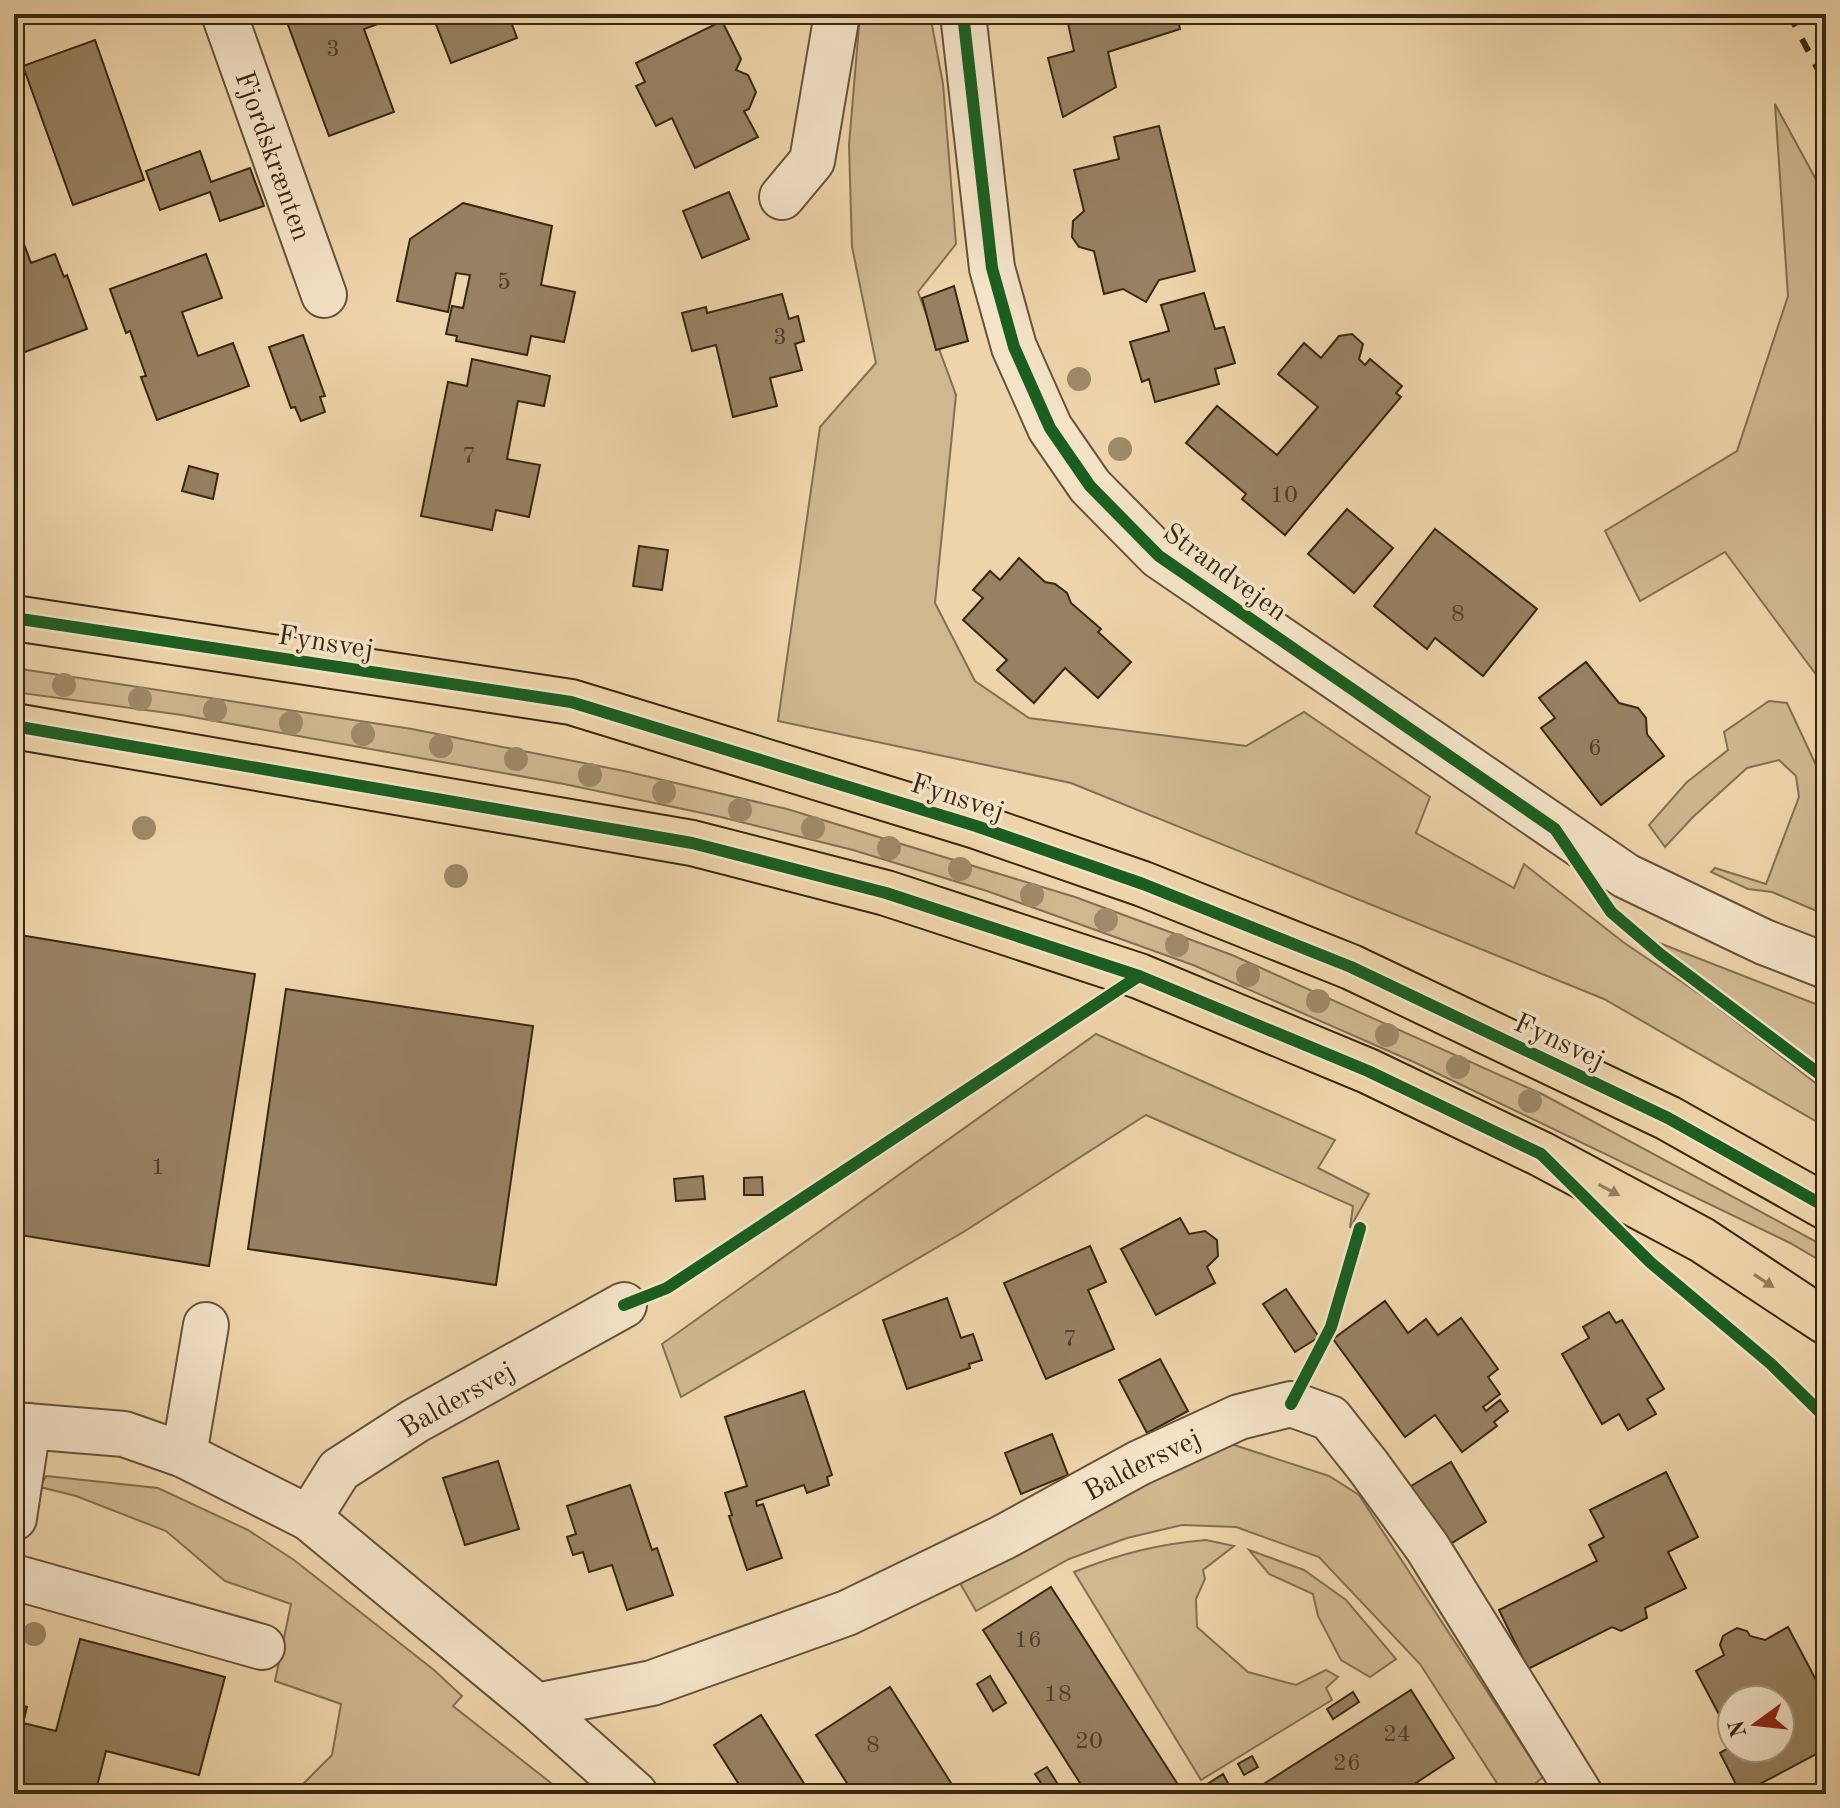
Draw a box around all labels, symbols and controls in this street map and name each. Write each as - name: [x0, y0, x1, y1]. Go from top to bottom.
- house number: 3: [326, 38, 340, 62]
- street label: Fjordskrænten: [228, 68, 314, 245]
- house number: 5: [497, 271, 511, 295]
- house number: 3: [773, 326, 787, 350]
- house number: 7: [462, 445, 476, 469]
- house number: 10: [1270, 484, 1298, 508]
- street label: Strandvejen: [1157, 519, 1291, 628]
- house number: 8: [1451, 603, 1465, 627]
- street label: Fynsvej: [276, 623, 375, 665]
- house number: 6: [1588, 737, 1602, 761]
- street label: Fynsvej: [907, 771, 1007, 827]
- street label: Fynsvej: [1509, 1010, 1608, 1076]
- house number: 1: [151, 1156, 165, 1180]
- one-way arrow: [1598, 1184, 1621, 1197]
- one-way arrow: [1753, 1273, 1775, 1288]
- house number: 7: [1063, 1328, 1077, 1352]
- street label: Baldersvej: [395, 1358, 520, 1444]
- street label: Baldersvej: [1080, 1426, 1206, 1507]
- house number: 16: [1014, 1629, 1042, 1653]
- house number: 18: [1044, 1683, 1072, 1707]
- north arrow: [1716, 1684, 1796, 1764]
- text: N: [1726, 1718, 1751, 1740]
- house number: 24: [1383, 1723, 1411, 1747]
- house number: 20: [1075, 1730, 1103, 1754]
- house number: 8: [866, 1734, 880, 1758]
- house number: 26: [1333, 1752, 1361, 1776]

